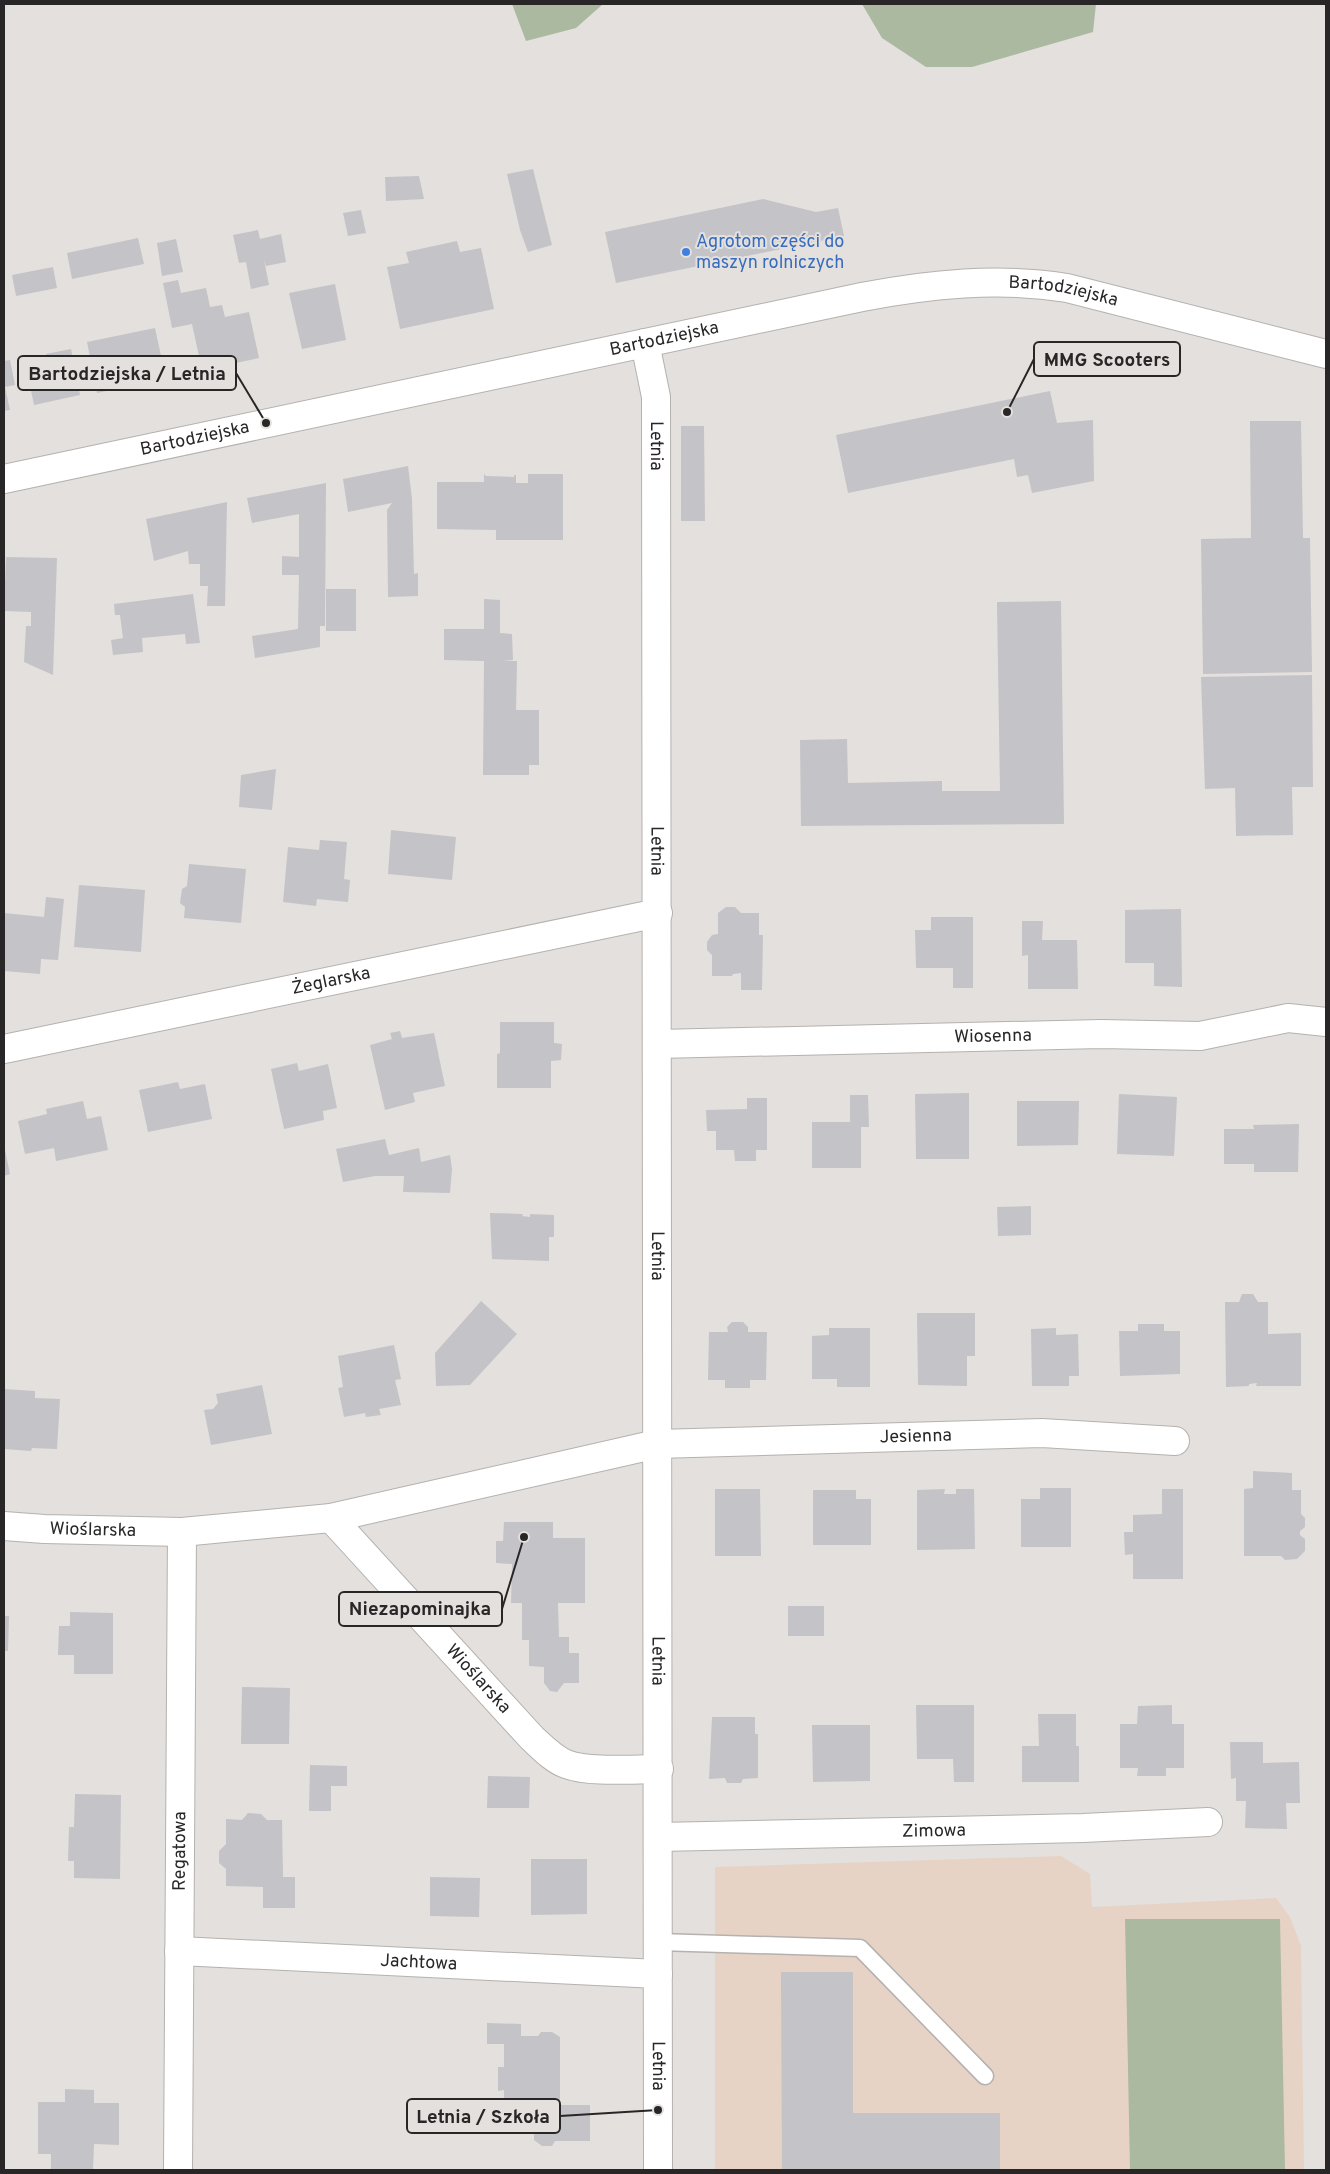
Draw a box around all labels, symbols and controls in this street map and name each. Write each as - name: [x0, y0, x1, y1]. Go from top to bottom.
- place label: Agrotom części do maszyn rolniczych: [696, 231, 844, 275]
- marker: Agrotom części do maszyn rolniczych: [680, 246, 692, 258]
- street label: Bartodziejska: [1008, 271, 1120, 312]
- street label: Bartodziejska: [608, 316, 721, 362]
- callout: MMG Scooters: [1034, 342, 1180, 376]
- text: MMG Scooters: [1044, 349, 1170, 373]
- callout: Bartodziejska / Letnia: [18, 356, 236, 390]
- text: Bartodziejska / Letnia: [28, 363, 226, 387]
- street label: Bartodziejska: [138, 416, 251, 461]
- street label: Letnia: [645, 421, 668, 471]
- street label: Letnia: [645, 826, 668, 876]
- street label: Żeglarska: [289, 962, 372, 1000]
- street label: Wiosenna: [954, 1024, 1032, 1049]
- street label: Letnia: [645, 1231, 668, 1281]
- street label: Jesienna: [879, 1424, 952, 1449]
- street label: Wioślarska: [49, 1518, 136, 1542]
- callout: Niezapominajka: [339, 1592, 502, 1626]
- text: Niezapominajka: [349, 1598, 491, 1622]
- street label: Letnia: [646, 1636, 669, 1686]
- street label: Wioślarska: [440, 1639, 516, 1719]
- street label: Regatowa: [168, 1811, 192, 1891]
- street label: Zimowa: [902, 1819, 966, 1843]
- street label: Jachtowa: [380, 1949, 458, 1976]
- street label: Letnia: [646, 2041, 669, 2091]
- callout: Letnia / Szkoła: [407, 2099, 560, 2133]
- text: Letnia / Szkoła: [416, 2106, 550, 2130]

